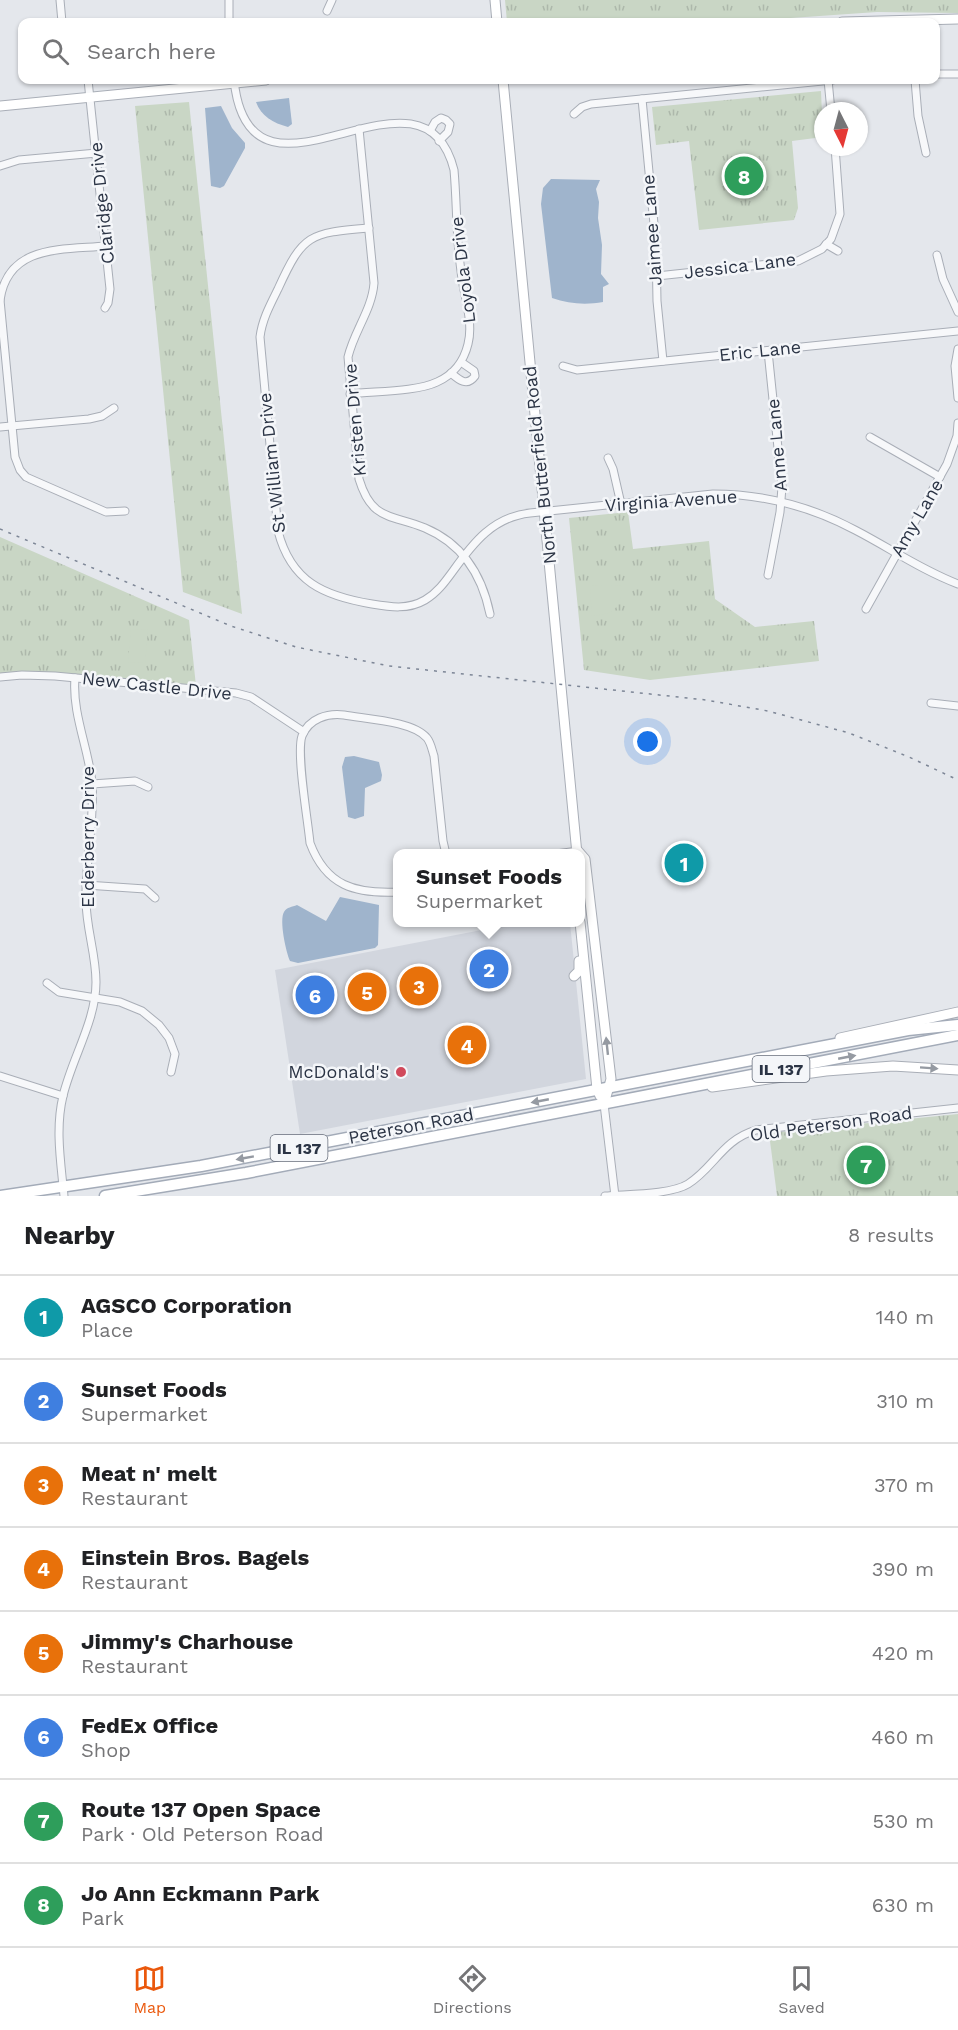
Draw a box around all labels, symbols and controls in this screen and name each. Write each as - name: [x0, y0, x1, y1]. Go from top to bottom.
- search box: [18, 18, 940, 84]
- icon: search: [39, 35, 72, 68]
- text: Search here: [87, 39, 216, 64]
- north arrow: [814, 102, 868, 156]
- street label: Claridge Drive: [85, 141, 118, 265]
- pin: 8: [724, 154, 764, 198]
- street label: Jaimee Lane: [637, 174, 666, 286]
- street label: Loyola Drive: [446, 216, 479, 325]
- street label: Jessica Lane: [683, 248, 797, 283]
- street label: Eric Lane: [718, 336, 802, 365]
- street label: Kristen Drive: [339, 363, 370, 477]
- street label: North Butterfield Road: [519, 365, 560, 565]
- street label: St William Drive: [254, 392, 289, 534]
- street label: Anne Lane: [762, 398, 791, 492]
- street label: Amy Lane: [886, 475, 947, 560]
- street label: Virginia Avenue: [604, 485, 738, 516]
- street label: New Castle Drive: [81, 667, 233, 704]
- your location: [633, 727, 662, 756]
- street label: Elderberry Drive: [77, 766, 98, 908]
- pin: 1: [664, 840, 704, 886]
- popup: [393, 849, 585, 927]
- text: Sunset Foods: [416, 864, 562, 889]
- text: Supermarket: [416, 889, 543, 913]
- pin: 2: [470, 946, 508, 992]
- pin: 3: [400, 964, 438, 1008]
- pin: 5: [348, 970, 386, 1014]
- pin: 6: [296, 972, 334, 1018]
- pin: 4: [448, 1022, 486, 1068]
- one-way arrow: [602, 1037, 612, 1056]
- one-way arrow: [838, 1052, 857, 1061]
- road number: IL 137: [752, 1056, 810, 1082]
- place label: McDonald's: [288, 1061, 389, 1082]
- one-way arrow: [919, 1063, 938, 1073]
- marker: McDonald's: [394, 1065, 408, 1079]
- one-way arrow: [530, 1097, 549, 1106]
- street label: Old Peterson Road: [748, 1102, 913, 1145]
- street label: Peterson Road: [346, 1103, 475, 1148]
- road number: IL 137: [270, 1135, 328, 1161]
- pin: 7: [846, 1142, 886, 1188]
- one-way arrow: [235, 1154, 254, 1163]
- text: Nearby: [24, 1220, 115, 1250]
- text: 8 results: [848, 1223, 934, 1247]
- text: AGSCO Corporation: [81, 1293, 292, 1318]
- text: 1: [39, 1305, 48, 1329]
- text: 140 m: [876, 1305, 934, 1329]
- text: Place: [81, 1318, 133, 1342]
- text: Sunset Foods: [81, 1377, 227, 1402]
- text: 2: [38, 1389, 49, 1413]
- text: 310 m: [876, 1389, 934, 1413]
- text: Supermarket: [81, 1402, 207, 1426]
- text: Meat n' melt: [81, 1461, 217, 1486]
- text: 3: [38, 1473, 49, 1497]
- text: 370 m: [874, 1473, 934, 1497]
- text: Restaurant: [81, 1486, 188, 1510]
- text: Einstein Bros. Bagels: [81, 1545, 309, 1570]
- text: 4: [37, 1557, 50, 1581]
- text: 390 m: [872, 1557, 934, 1581]
- text: Restaurant: [81, 1570, 188, 1594]
- text: Jimmy's Charhouse: [81, 1629, 293, 1654]
- text: 5: [38, 1641, 49, 1665]
- text: 420 m: [872, 1641, 934, 1665]
- text: Restaurant: [81, 1654, 188, 1678]
- text: FedEx Office: [81, 1713, 218, 1738]
- text: 6: [37, 1725, 50, 1749]
- text: 460 m: [871, 1725, 934, 1749]
- text: Shop: [81, 1738, 131, 1762]
- text: Route 137 Open Space: [81, 1797, 321, 1822]
- text: 7: [37, 1809, 50, 1833]
- text: 530 m: [872, 1809, 934, 1833]
- text: Park · Old Peterson Road: [81, 1822, 324, 1846]
- text: Jo Ann Eckmann Park: [81, 1881, 319, 1906]
- text: 8: [37, 1893, 50, 1917]
- text: 630 m: [872, 1893, 934, 1917]
- text: Park: [81, 1906, 124, 1930]
- tab: Map: [133, 1962, 166, 2017]
- tab: Directions: [433, 1962, 512, 2017]
- tab: Saved: [778, 1962, 825, 2017]

